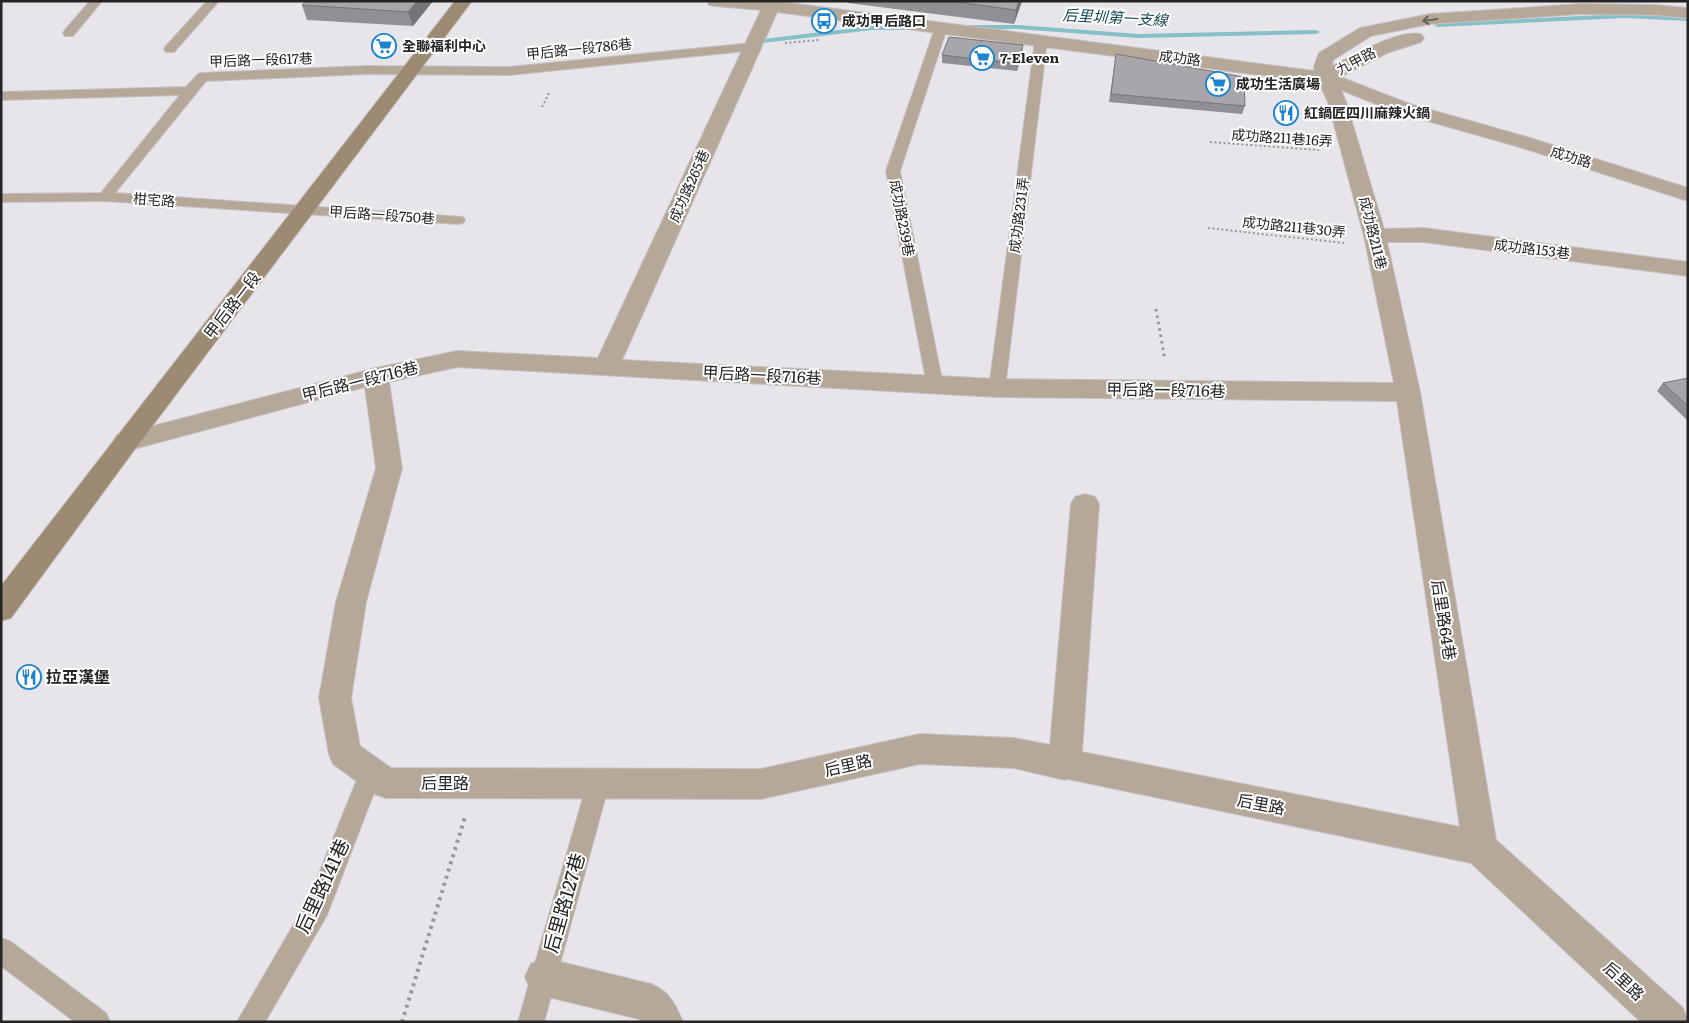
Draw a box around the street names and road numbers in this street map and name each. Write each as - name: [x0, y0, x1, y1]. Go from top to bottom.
- street label: 甲后路一段786巷: [525, 33, 633, 64]
- street label: 九甲路: [1332, 41, 1379, 79]
- street label: 成功路: [1158, 45, 1202, 69]
- street label: 甲后路一段617巷: [209, 47, 313, 71]
- street label: 成功路211巷16弄: [1231, 123, 1334, 151]
- street label: 成功路: [1548, 140, 1594, 172]
- street label: 成功路265巷: [663, 146, 713, 225]
- street label: 成功路231弄: [1003, 176, 1033, 254]
- street label: 成功路239巷: [886, 178, 920, 258]
- street label: 柑宅路: [132, 188, 176, 210]
- street label: 成功路211巷: [1355, 194, 1393, 271]
- street label: 甲后路一段750巷: [329, 200, 436, 228]
- street label: 成功路211巷30弄: [1241, 211, 1347, 241]
- street label: 成功路153巷: [1493, 233, 1571, 263]
- street label: 甲后路一段: [197, 265, 265, 343]
- street label: 甲后路一段716巷: [299, 354, 420, 406]
- street label: 甲后路一段716巷: [702, 359, 822, 389]
- street label: 甲后路一段716巷: [1106, 376, 1226, 402]
- street label: 后里路64巷: [1427, 578, 1463, 662]
- street label: 后里路: [822, 747, 874, 781]
- street label: 后里路: [421, 770, 469, 794]
- street label: 后里路: [1235, 787, 1287, 819]
- street label: 后里路141巷: [287, 834, 355, 937]
- street label: 后里路127巷: [535, 849, 591, 956]
- street label: 后里路: [1599, 955, 1650, 1005]

